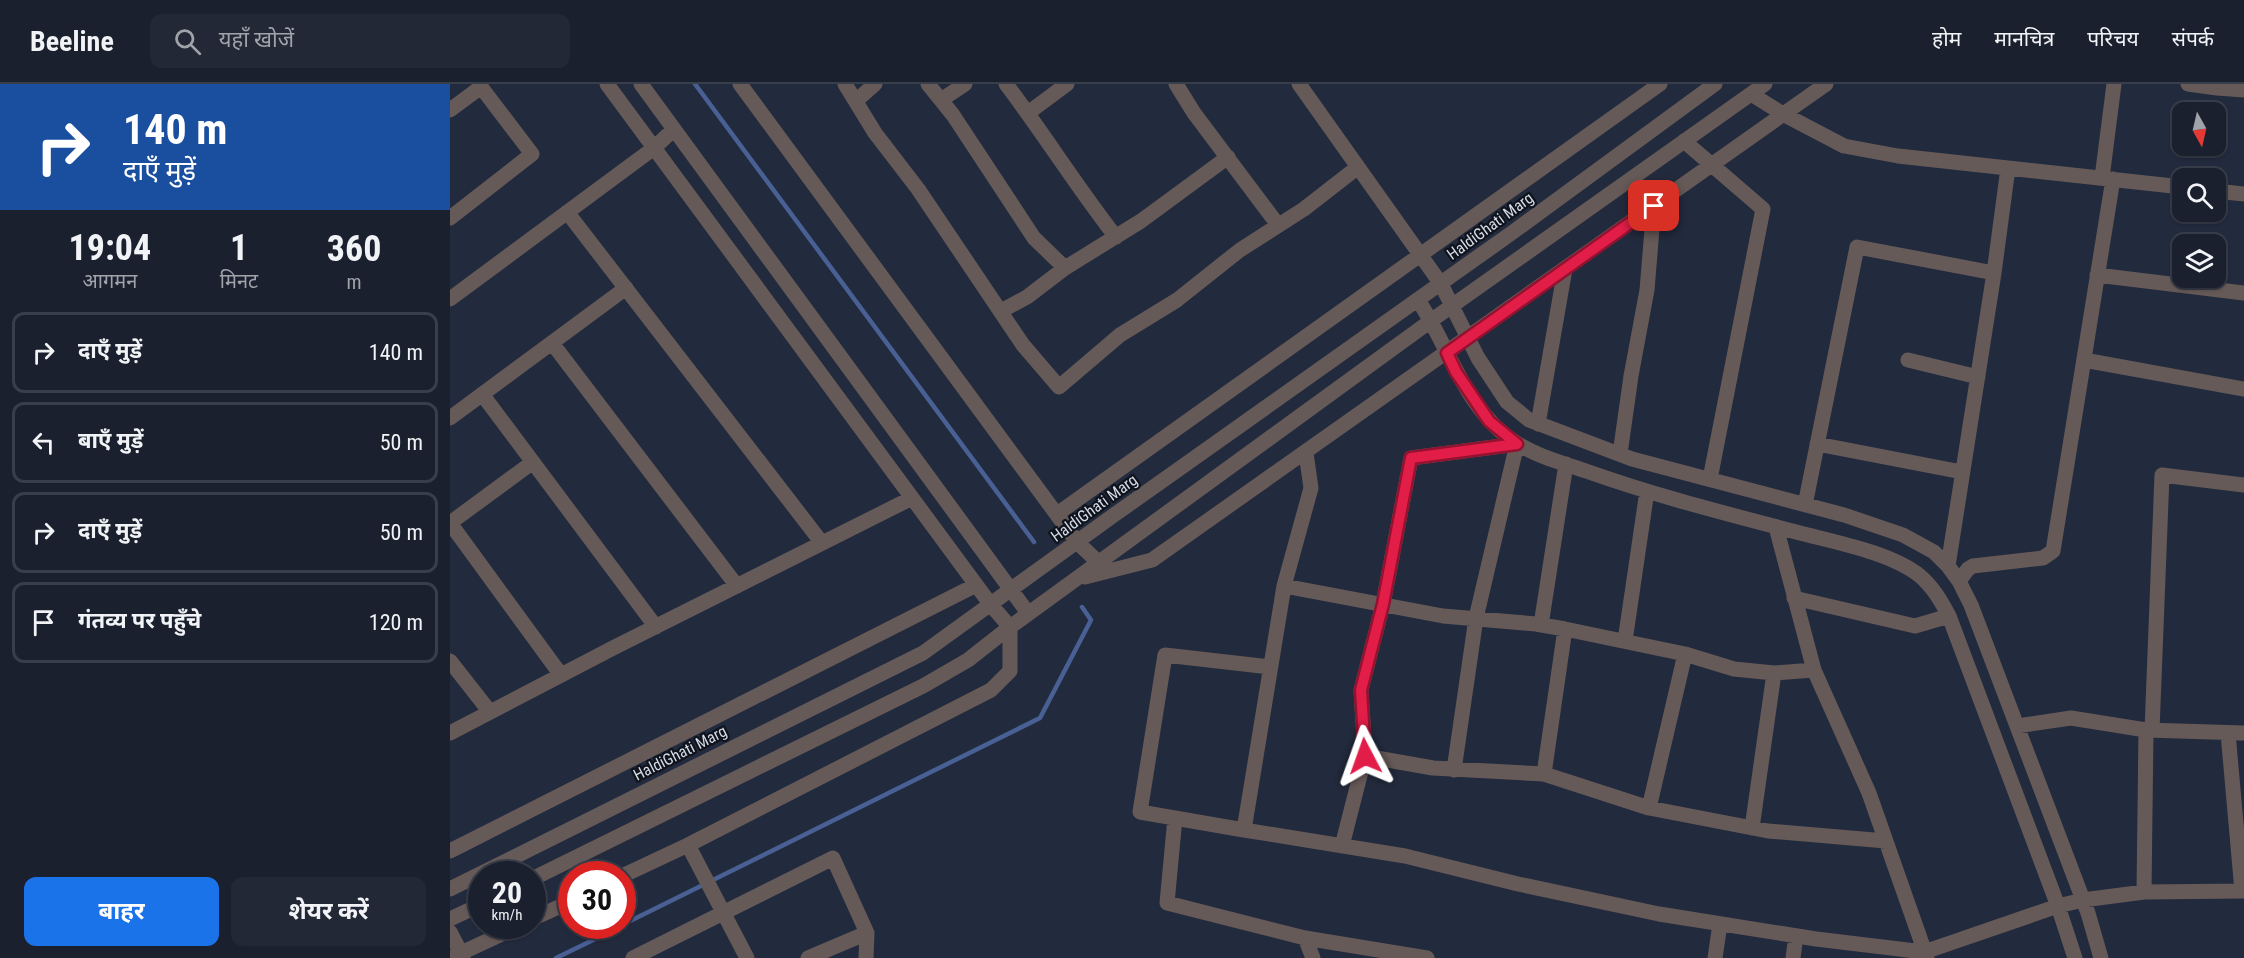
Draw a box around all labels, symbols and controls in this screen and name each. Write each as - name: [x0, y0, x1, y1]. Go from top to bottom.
- search box: [150, 14, 570, 68]
- text: Beeline: [30, 25, 114, 58]
- icon: search: [171, 25, 204, 58]
- text: यहाँ खोजें: [219, 27, 294, 52]
- text: होम: [1932, 27, 1961, 51]
- text: मानचित्र: [1994, 27, 2054, 51]
- text: परिचय: [2087, 27, 2139, 51]
- text: संपर्क: [2172, 27, 2214, 51]
- north arrow: [2172, 102, 2226, 156]
- map controls: [2172, 102, 2226, 288]
- text: 140 m: [123, 105, 228, 154]
- icon: right: [24, 108, 102, 186]
- text: दाएँ मुड़ें: [123, 155, 196, 187]
- button: search: [2172, 168, 2226, 222]
- pin: [1628, 180, 1679, 231]
- street label: HaldiGhati Marg: [1443, 188, 1537, 264]
- icon: arrive: [1637, 189, 1670, 222]
- text: 19:04: [69, 227, 151, 269]
- text: 1: [230, 227, 248, 269]
- text: 360: [327, 228, 381, 270]
- button: layers: [2172, 234, 2226, 288]
- text: आगमन: [83, 269, 137, 293]
- text: मिनट: [220, 269, 258, 293]
- text: m: [347, 270, 362, 294]
- icon: right: [27, 336, 60, 369]
- text: दाएँ मुड़ें: [78, 338, 142, 363]
- text: 140 m: [369, 340, 423, 365]
- icon: left: [27, 426, 60, 459]
- text: बाएँ मुड़ें: [78, 428, 143, 453]
- text: 50 m: [380, 430, 423, 455]
- street label: HaldiGhati Marg: [1047, 470, 1141, 546]
- icon: right: [27, 516, 60, 549]
- text: दाएँ मुड़ें: [78, 518, 142, 543]
- text: 50 m: [380, 520, 423, 545]
- icon: arrive: [27, 606, 60, 639]
- text: गंतव्य पर पहुँचे: [78, 608, 201, 633]
- text: 120 m: [369, 610, 423, 635]
- street label: HaldiGhati Marg: [630, 721, 730, 785]
- position arrow: [1333, 724, 1397, 788]
- speed limit sign: 30: [558, 861, 636, 939]
- text: 20: [492, 875, 522, 910]
- button: बाहर: [24, 877, 219, 946]
- button: शेयर करें: [231, 877, 426, 946]
- text: km/h: [492, 906, 522, 924]

